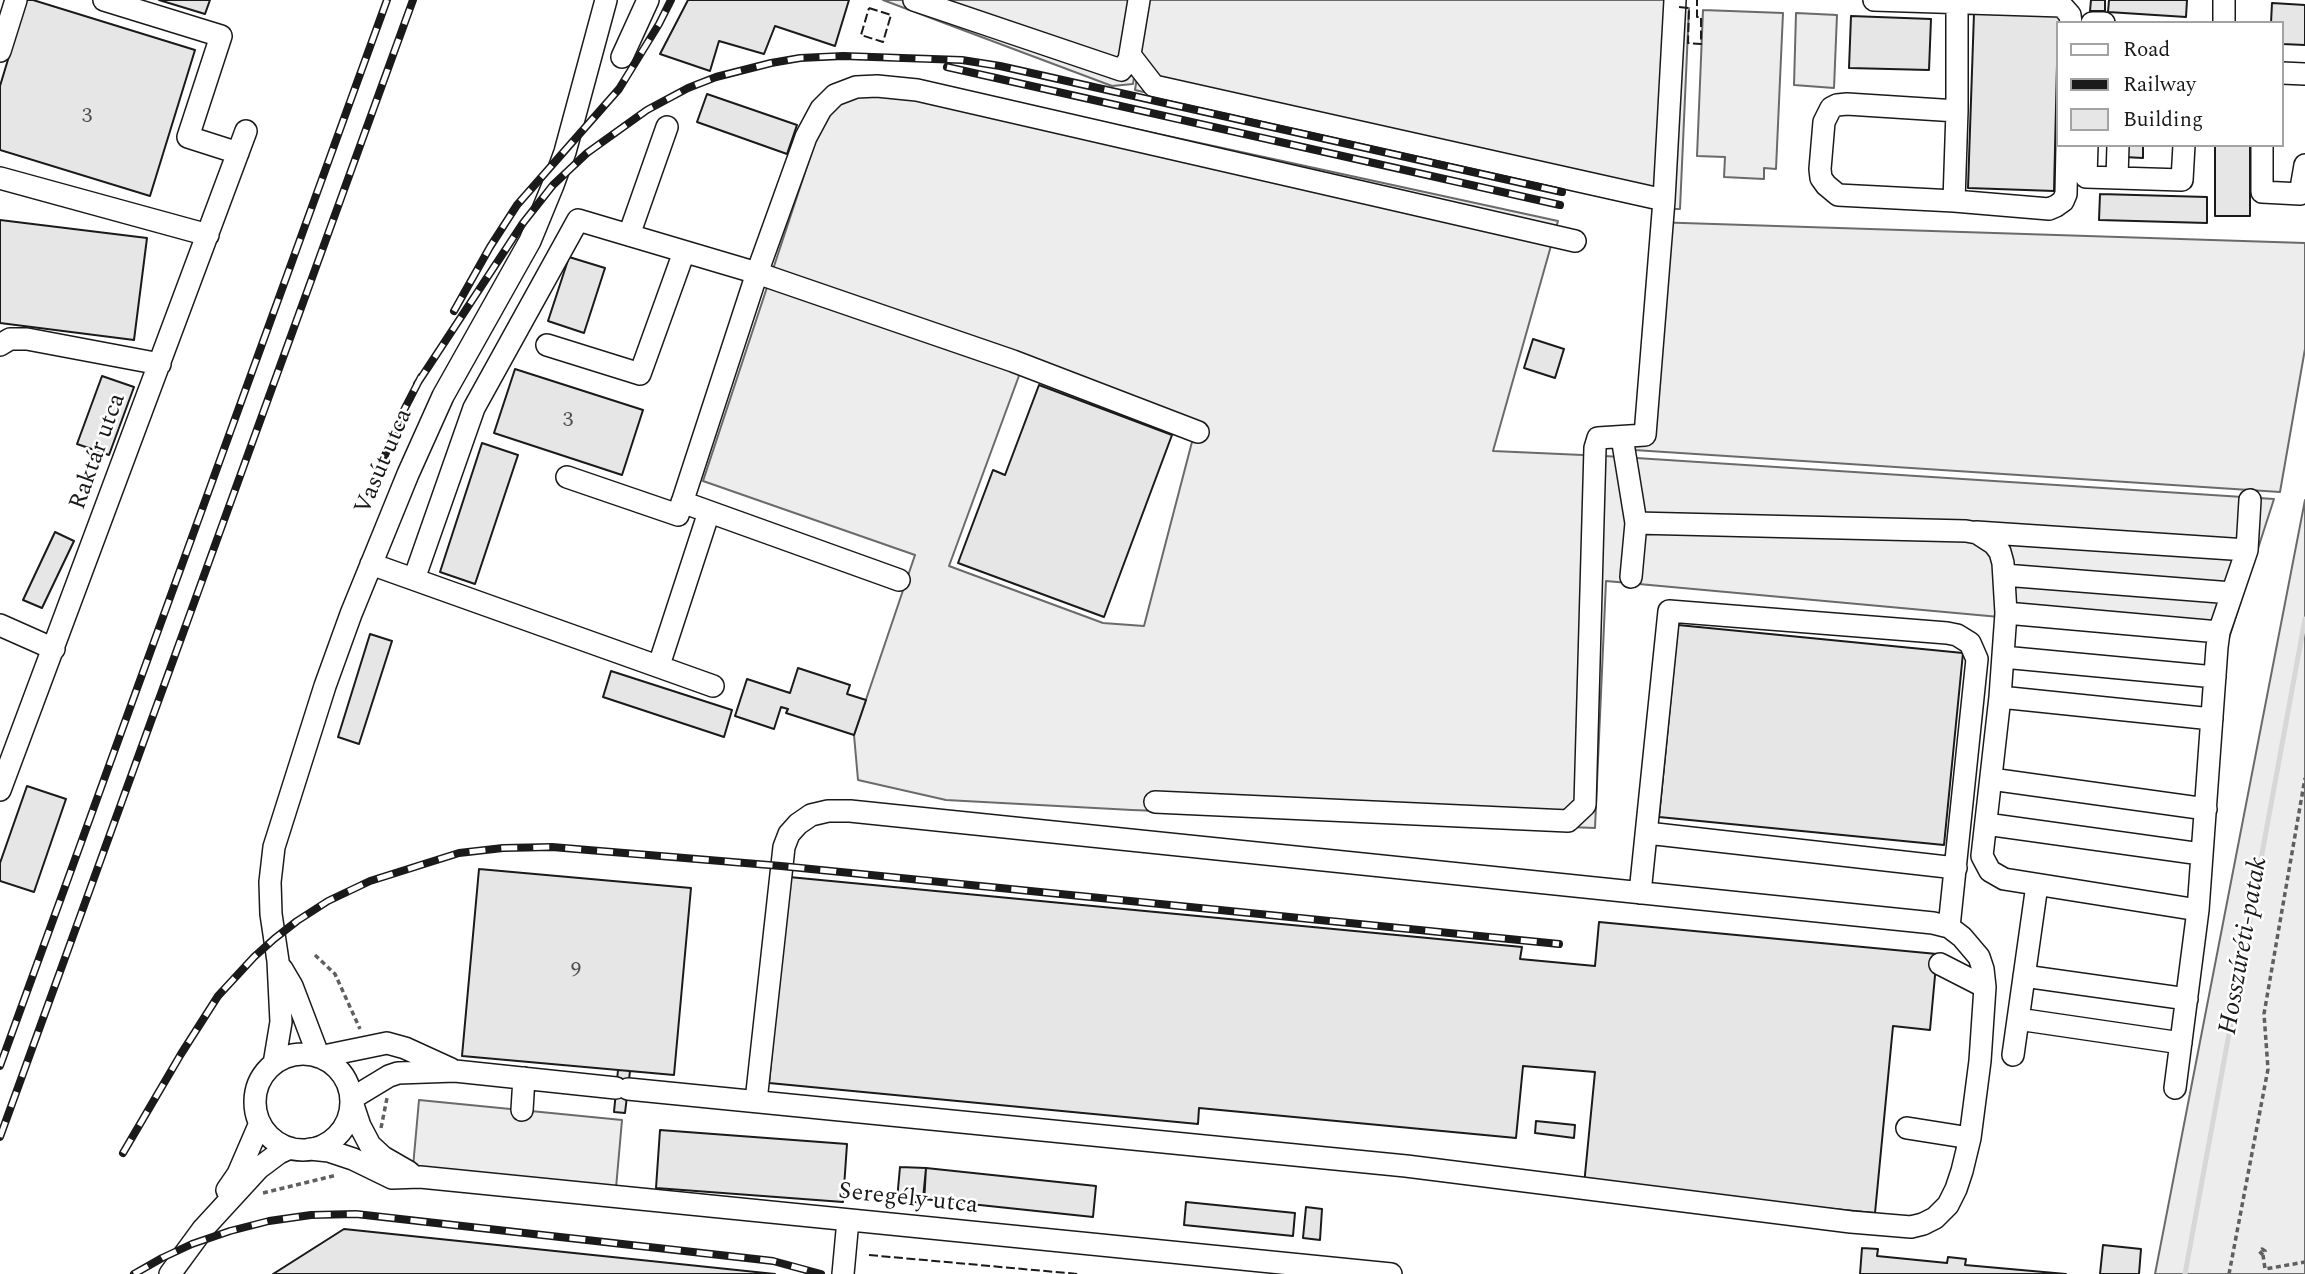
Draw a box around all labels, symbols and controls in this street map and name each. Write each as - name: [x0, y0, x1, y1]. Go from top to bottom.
- legend: [2056, 21, 2284, 147]
- text: Road: [2123, 34, 2170, 66]
- text: Railway: [2123, 69, 2196, 101]
- text: Building: [2123, 104, 2203, 136]
- house number: 3: [82, 105, 92, 131]
- street label: Raktár utca: [65, 390, 133, 514]
- street label: Vasút utca: [350, 405, 420, 519]
- house number: 3: [563, 409, 573, 435]
- water label: Hosszúréti-patak: [2214, 855, 2276, 1037]
- house number: 9: [571, 959, 581, 985]
- street label: Seregély utca: [837, 1178, 979, 1222]

